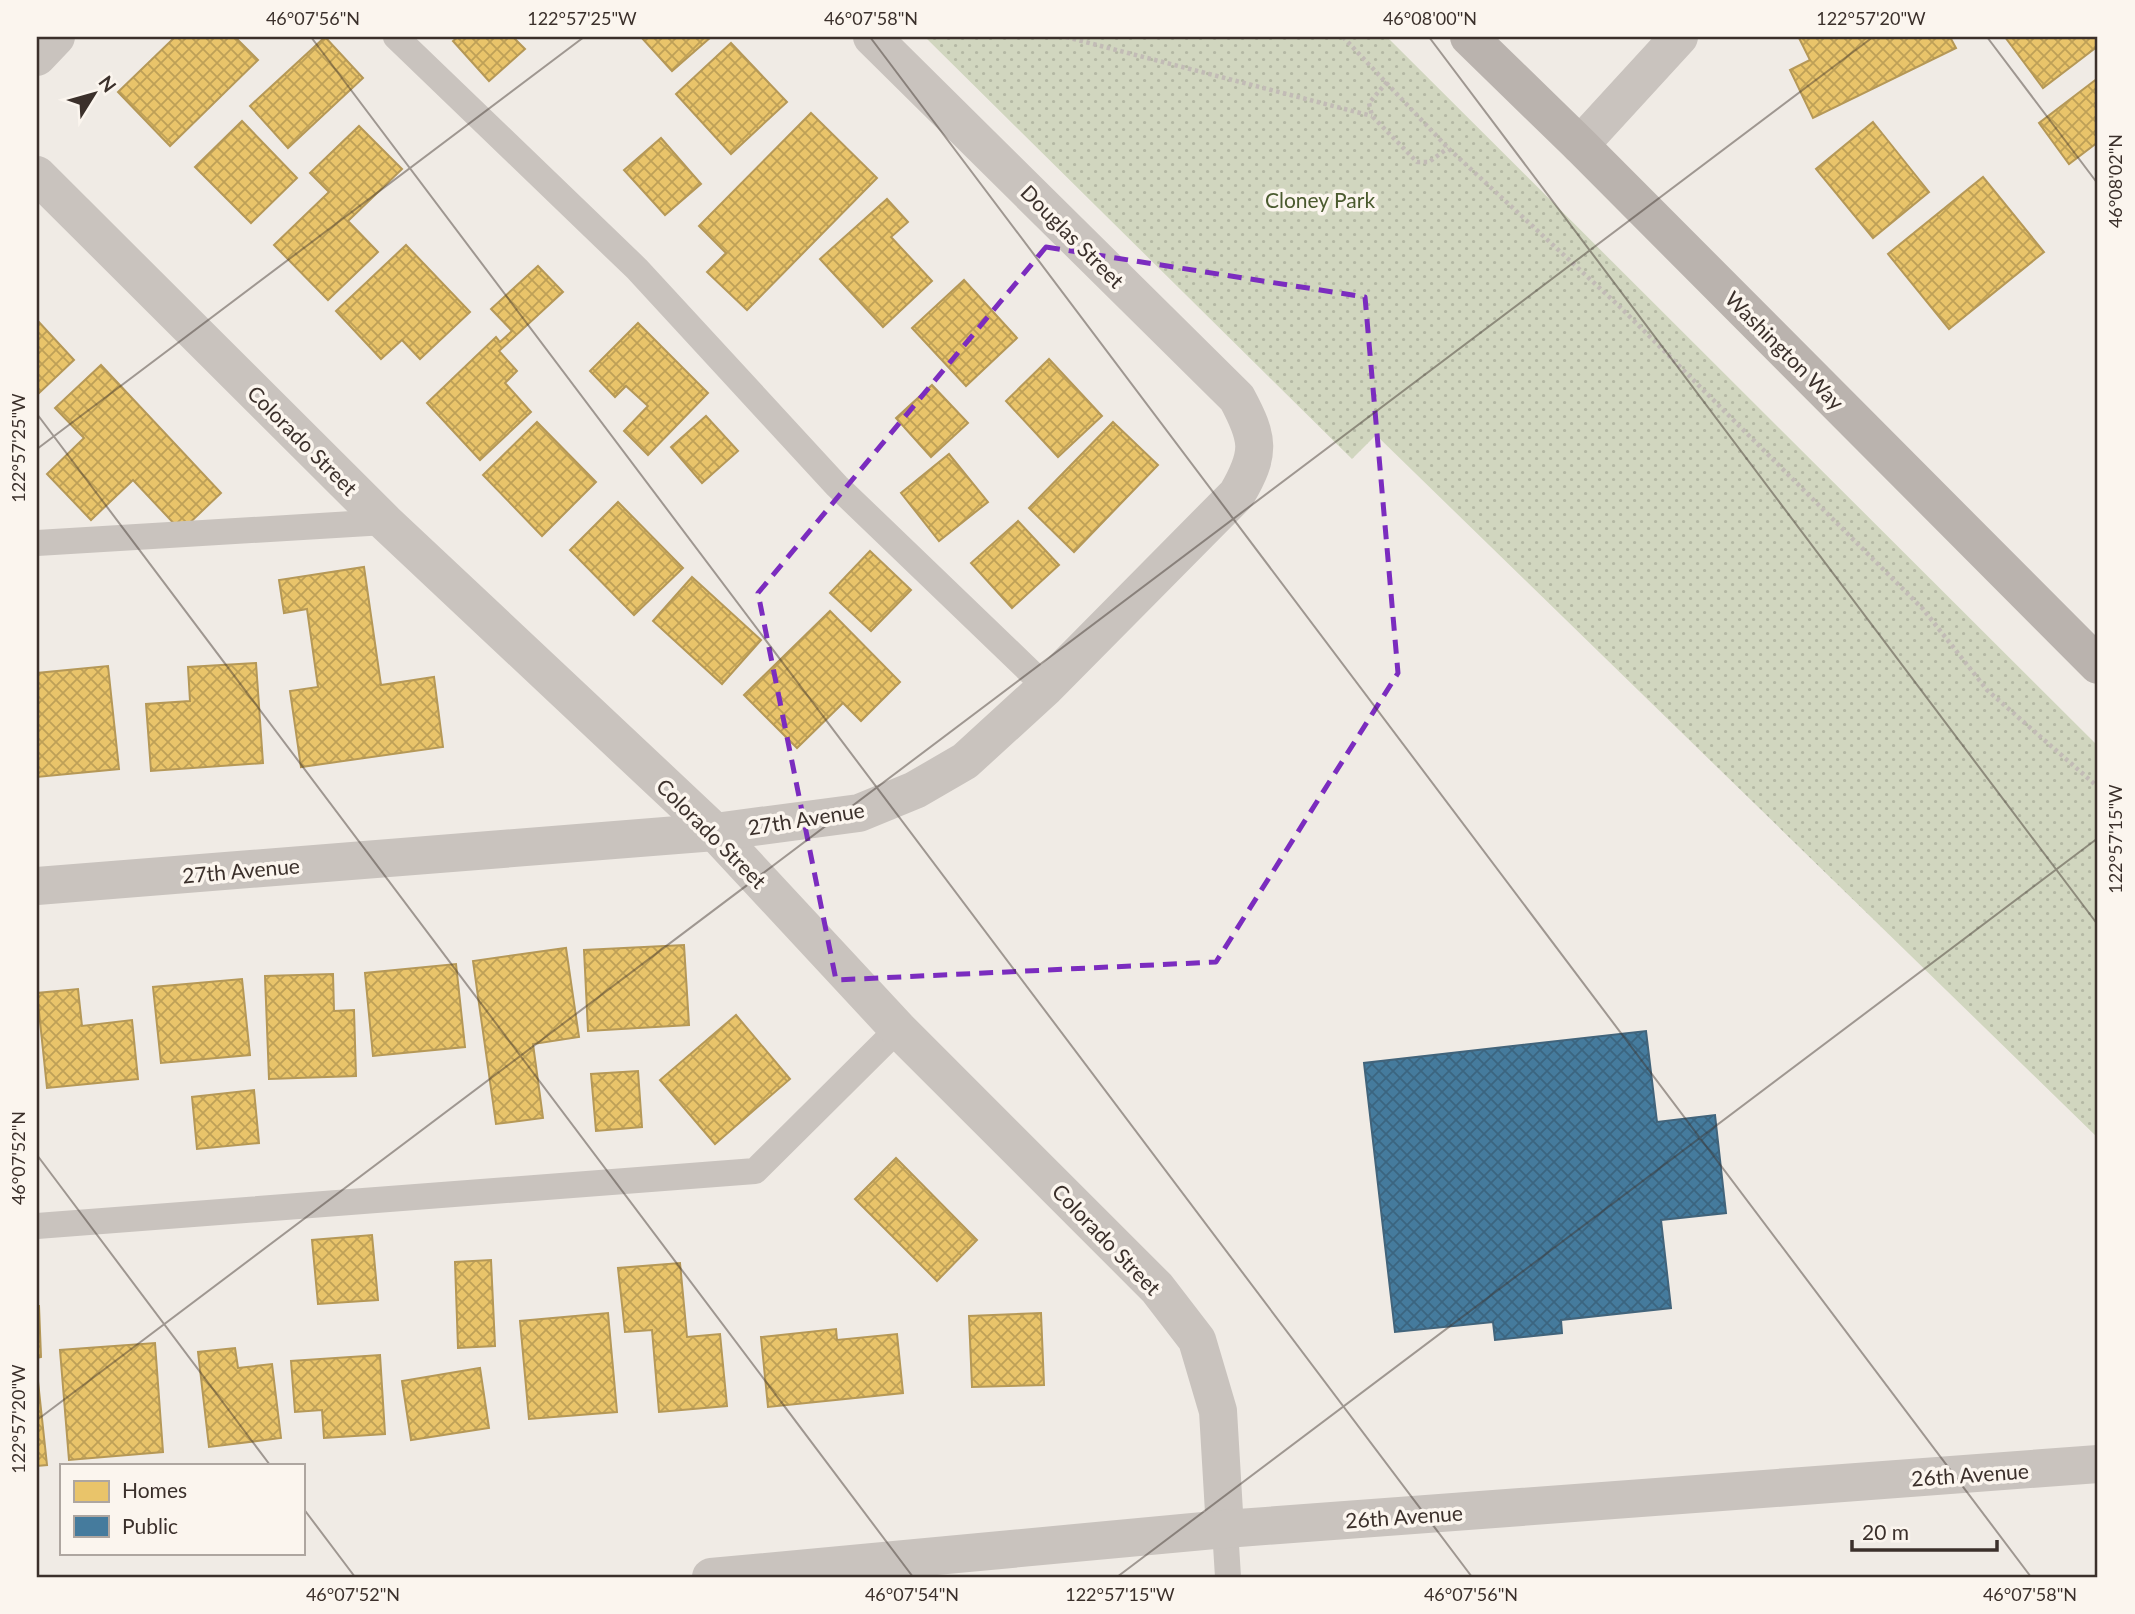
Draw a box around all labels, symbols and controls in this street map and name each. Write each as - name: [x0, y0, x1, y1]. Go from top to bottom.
- text: 46°07'56"N: [266, 7, 360, 29]
- text: 122°57'25"W: [527, 7, 637, 29]
- text: 46°07'58"N: [824, 7, 918, 29]
- text: 46°08'00"N: [1383, 7, 1477, 29]
- text: 122°57'20"W: [1816, 7, 1926, 29]
- north arrow: [60, 60, 130, 130]
- text: N: [94, 71, 122, 96]
- text: 46°08'02"N: [2104, 134, 2126, 228]
- street label: Douglas Street: [1016, 179, 1130, 293]
- park label: Cloney Park: [1265, 187, 1375, 212]
- street label: Washington Way: [1721, 286, 1850, 415]
- street label: Colorado Street: [243, 380, 363, 500]
- text: 122°57'25"W: [7, 393, 29, 503]
- street label: Colorado Street: [652, 773, 772, 893]
- text: 122°57'15"W: [2104, 784, 2126, 894]
- street label: 27th Avenue: [746, 796, 866, 840]
- street label: 27th Avenue: [181, 852, 301, 888]
- text: 46°07'52"N: [7, 1111, 29, 1205]
- street label: Colorado Street: [1048, 1178, 1167, 1300]
- text: 122°57'20"W: [7, 1364, 29, 1474]
- street label: 26th Avenue: [1910, 1457, 2030, 1491]
- legend: [60, 1464, 304, 1554]
- text: Homes: [122, 1477, 187, 1502]
- street label: 26th Avenue: [1344, 1499, 1464, 1533]
- scale bar: [1852, 1509, 1997, 1553]
- text: Public: [122, 1513, 178, 1538]
- text: 20 m: [1862, 1519, 1909, 1544]
- text: 46°07'52"N: [306, 1583, 400, 1605]
- text: 46°07'54"N: [865, 1583, 959, 1605]
- text: 122°57'15"W: [1065, 1583, 1175, 1605]
- text: 46°07'56"N: [1424, 1583, 1518, 1605]
- text: 46°07'58"N: [1983, 1583, 2077, 1605]

